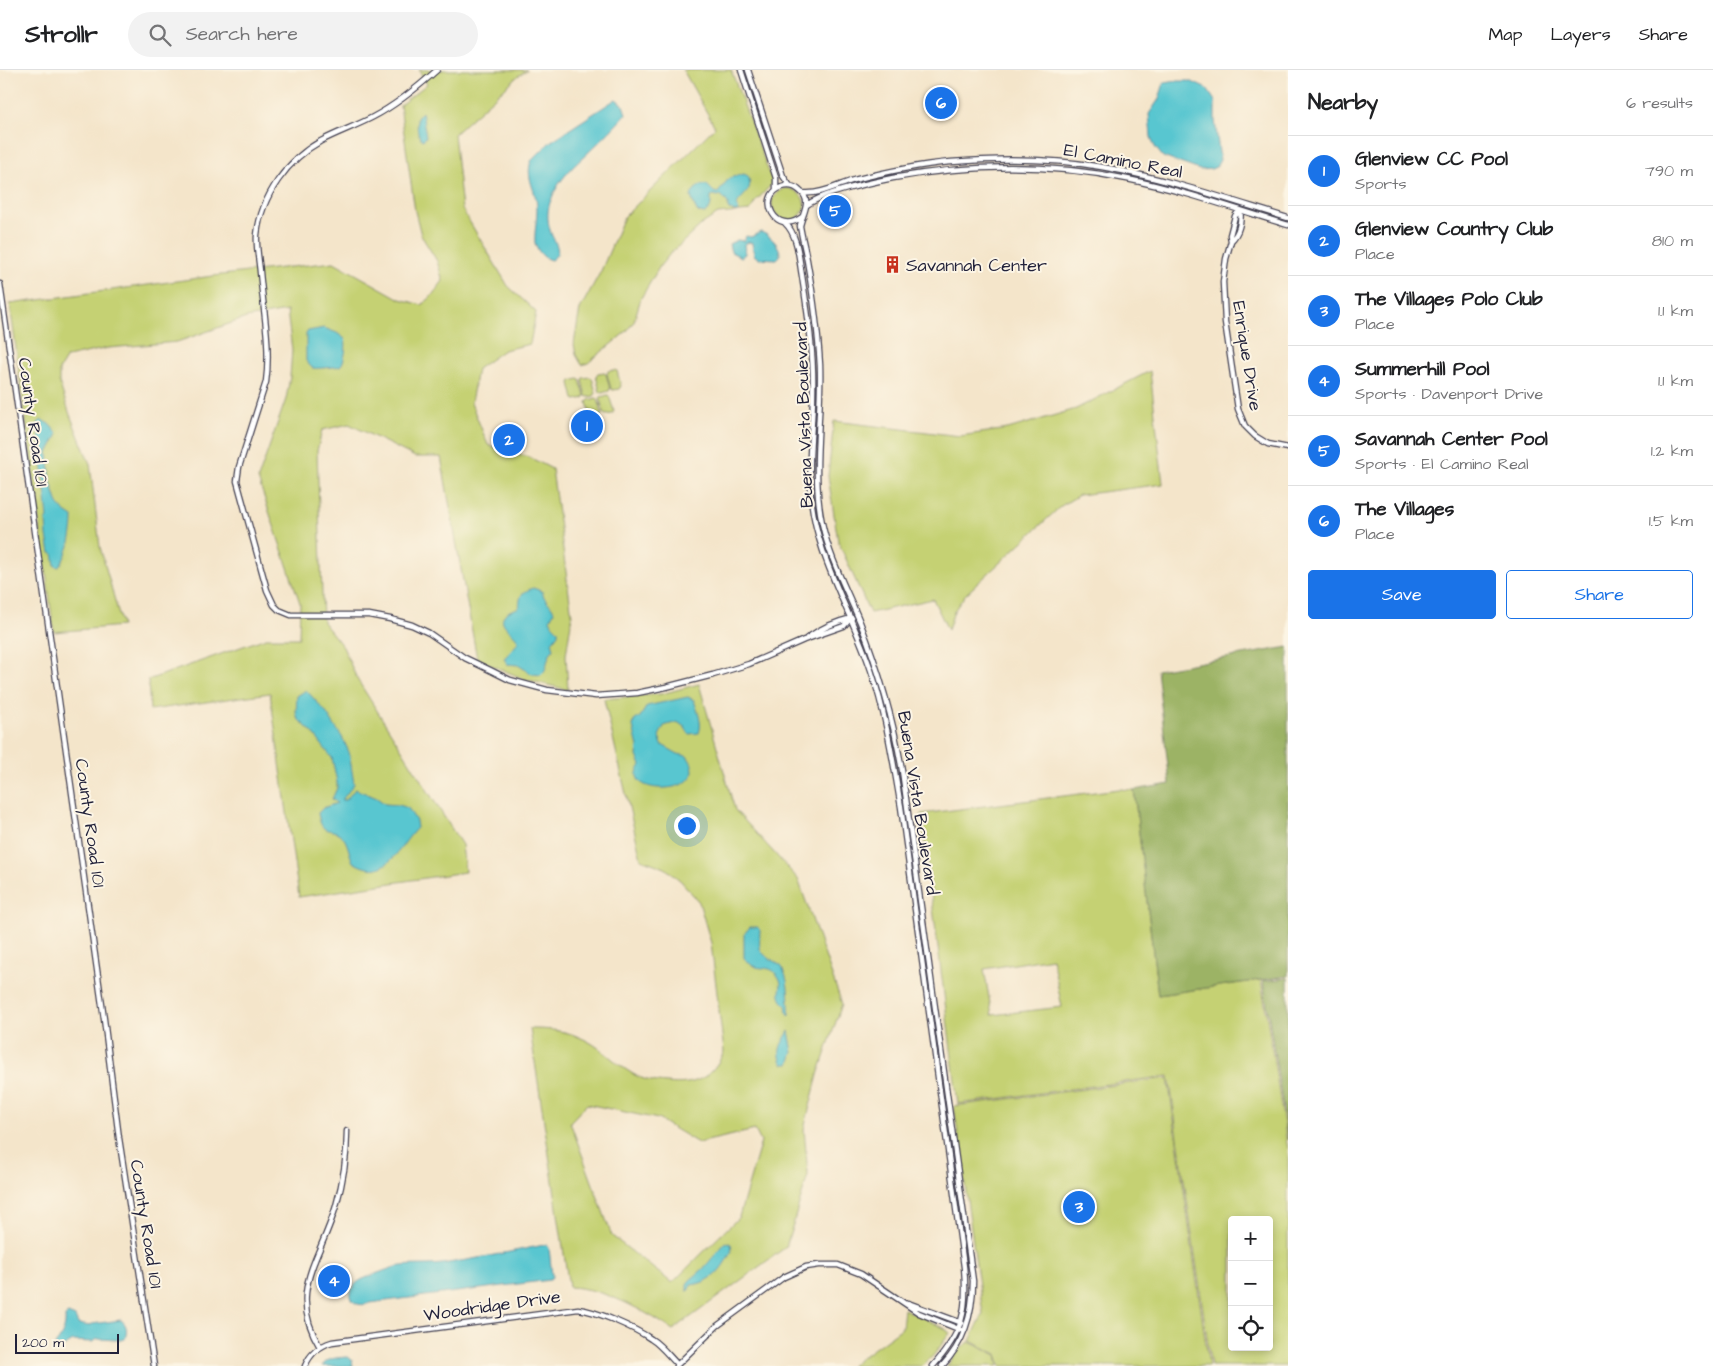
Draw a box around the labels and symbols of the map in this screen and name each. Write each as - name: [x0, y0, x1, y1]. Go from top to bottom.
- pin: 6: [925, 84, 957, 122]
- street label: El Camino Real: [1062, 137, 1185, 185]
- pin: 5: [819, 192, 851, 230]
- place label: Savannah Center: [906, 253, 1047, 278]
- building icon: Savannah Center: [882, 255, 902, 275]
- street label: Enrique Drive: [1226, 299, 1268, 413]
- street label: Buena Vista Boulevard: [788, 322, 820, 508]
- street label: County Road 101: [11, 356, 54, 488]
- pin: 1: [571, 407, 603, 445]
- pin: 2: [493, 421, 525, 459]
- street label: Buena Vista Boulevard: [891, 709, 945, 897]
- street label: County Road 101: [68, 757, 111, 889]
- your location: [674, 813, 700, 839]
- street label: County Road 101: [123, 1158, 169, 1290]
- pin: 3: [1063, 1188, 1095, 1226]
- pin: 4: [318, 1262, 350, 1300]
- street label: Woodridge Drive: [422, 1284, 562, 1329]
- scale bar: [15, 1331, 119, 1354]

